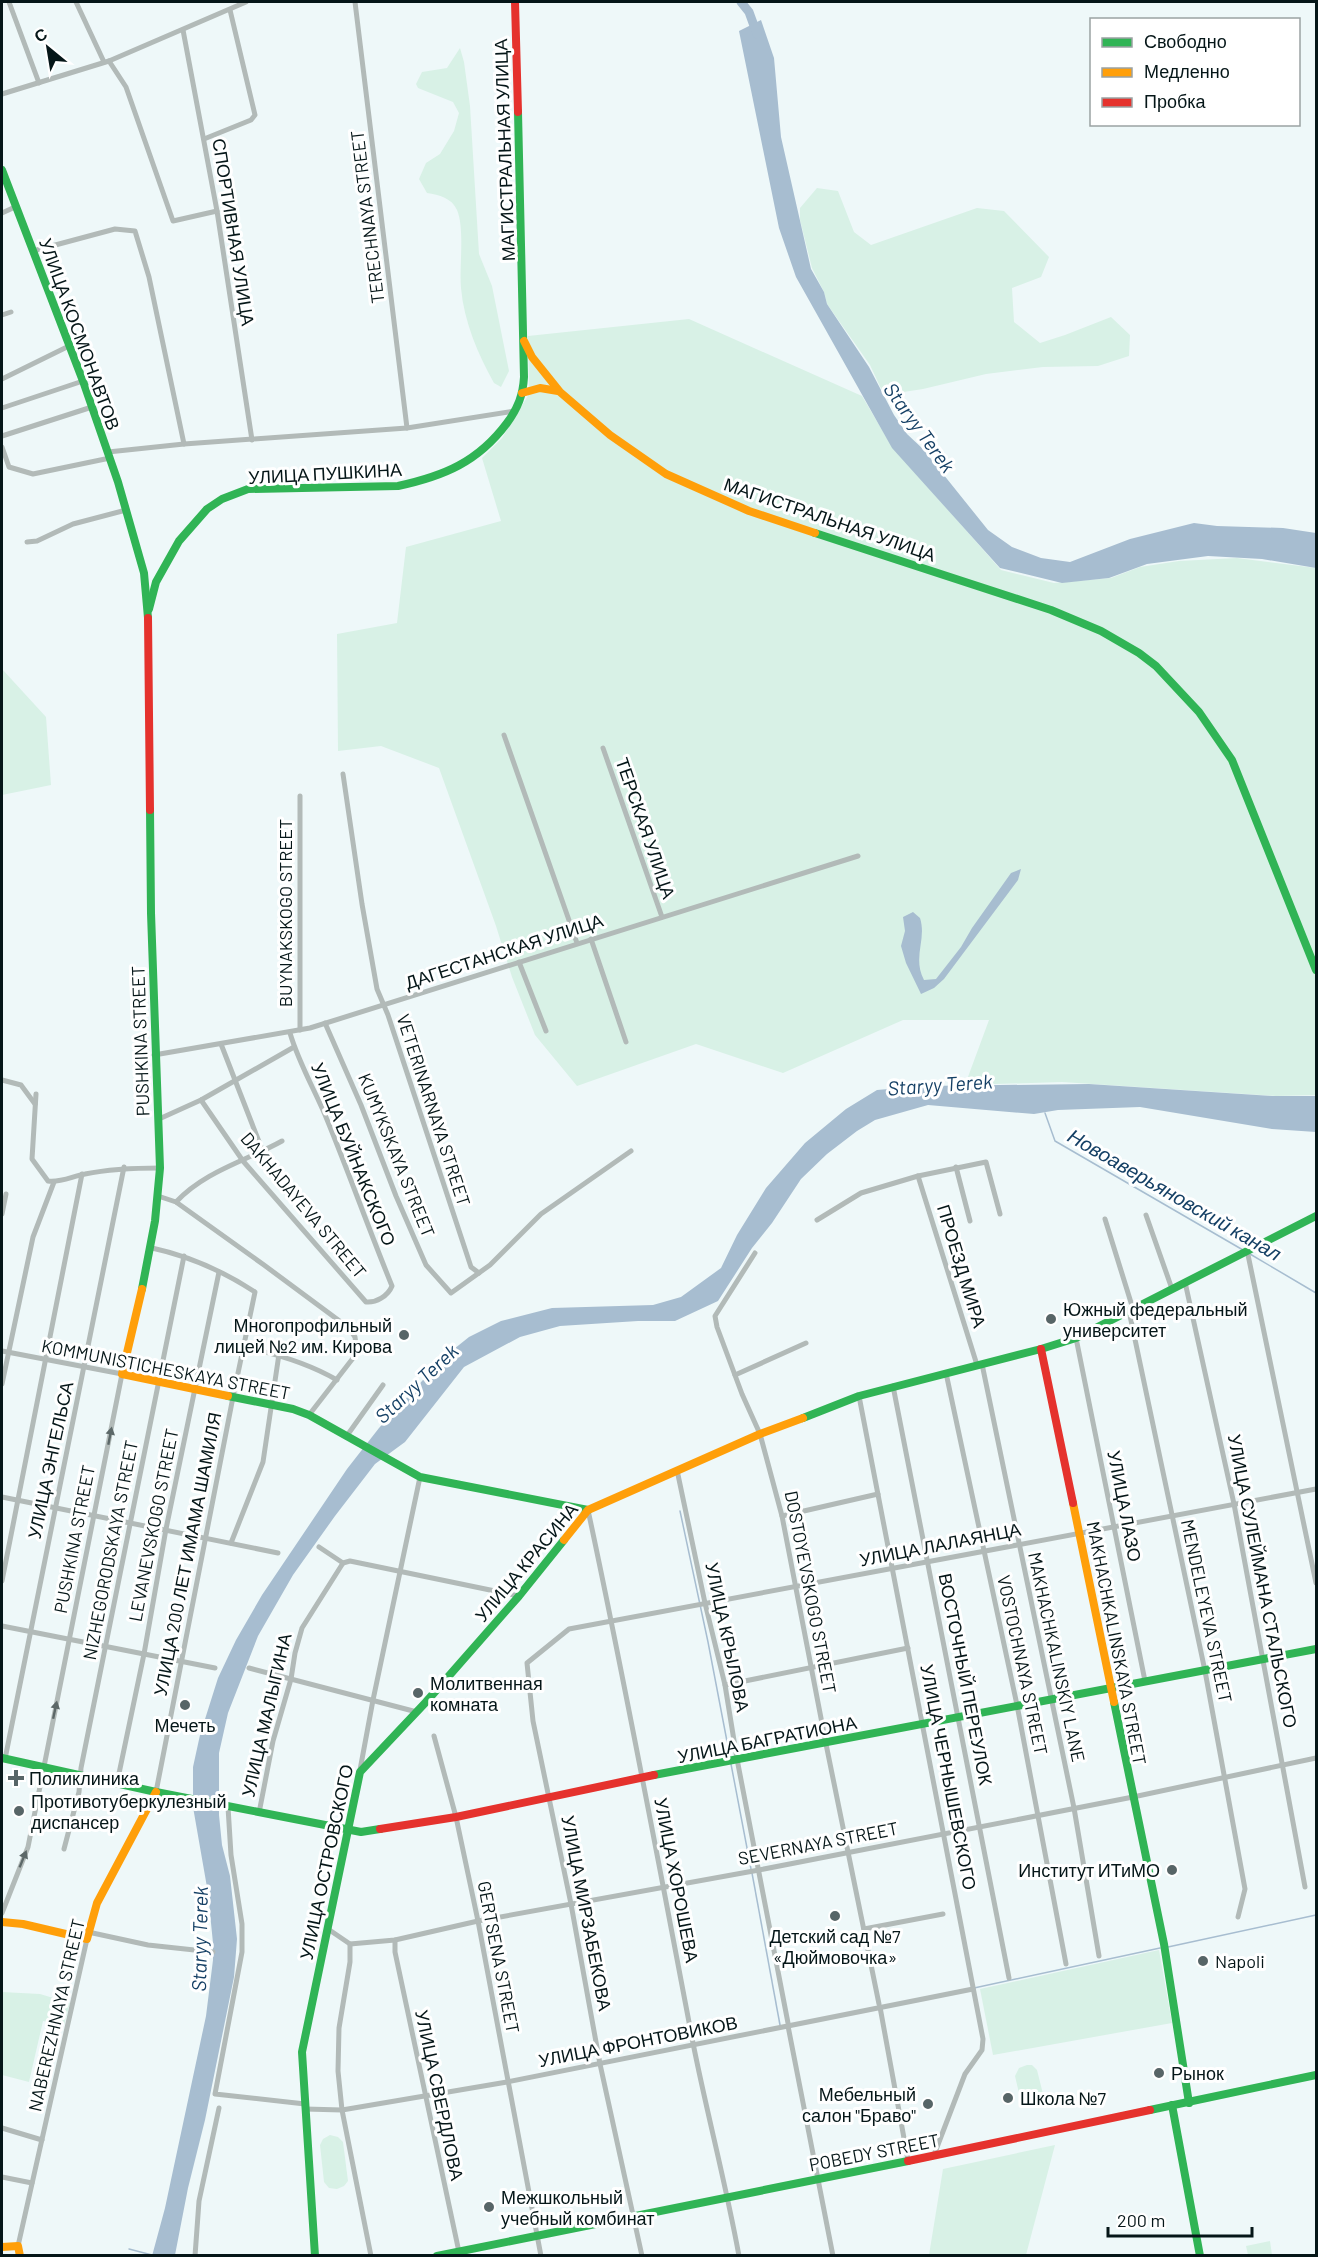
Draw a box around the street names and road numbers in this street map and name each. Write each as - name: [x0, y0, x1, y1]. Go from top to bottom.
- street label: МАГИСТРАЛЬНАЯ УЛИЦА: [489, 38, 519, 262]
- street label: TERECHNAYA STREET: [345, 129, 389, 305]
- street label: СПОРТИВНАЯ УЛИЦА: [208, 137, 260, 327]
- street label: УЛИЦА КОСМОНАВТОВ: [35, 235, 125, 433]
- street label: УЛИЦА ПУШКИНА: [248, 458, 402, 488]
- street label: МАГИСТРАЛЬНАЯ УЛИЦА: [721, 472, 939, 566]
- street label: ТЕРСКАЯ УЛИЦА: [612, 755, 680, 901]
- street label: BUYNAKSKOGO STREET: [274, 819, 296, 1007]
- street label: ДАГЕСТАНСКАЯ УЛИЦА: [402, 909, 606, 993]
- street label: PUSHKINA STREET: [126, 965, 154, 1117]
- street label: VETERINARNAYA STREET: [393, 1011, 475, 1209]
- street label: УЛИЦА БУЙНАКСКОГО: [307, 1059, 401, 1249]
- street label: KUMYKSKAYA STREET: [354, 1070, 440, 1240]
- street label: DAKHADAYEVA STREET: [237, 1128, 371, 1282]
- street label: ПРОЕЗД МИРА: [933, 1202, 991, 1330]
- street label: KOMMUNISTICHESKAYA STREET: [40, 1334, 292, 1404]
- street label: УЛИЦА ЭНГЕЛЬСА: [23, 1379, 77, 1541]
- street label: УЛИЦА 200 ЛЕТ ИМАМА ШАМИЛЯ: [149, 1410, 225, 1698]
- street label: LEVANEVSKOGO STREET: [123, 1426, 183, 1624]
- street label: УЛИЦА СУЛЕЙМАНА СТАЛЬСКОГО: [1224, 1432, 1302, 1730]
- street label: NIZHEGORODSKAYA STREET: [78, 1438, 142, 1662]
- street label: УЛИЦА ЛАЗО: [1103, 1449, 1147, 1563]
- street label: PUSHKINA STREET: [49, 1463, 99, 1615]
- street label: DOSTOYEVSKOGO STREET: [781, 1489, 841, 1695]
- street label: УЛИЦА КРАСИНА: [470, 1498, 582, 1626]
- street label: MENDELEYEVA STREET: [1177, 1517, 1237, 1705]
- street label: УЛИЦА ЛАЛАЯНЦА: [857, 1518, 1023, 1570]
- street label: MAKHACHKALINSKAYA STREET: [1083, 1519, 1151, 1767]
- street label: MAKHACHKALINSKIY LANE: [1024, 1550, 1090, 1764]
- street label: УЛИЦА КРЫЛОВА: [701, 1560, 755, 1714]
- street label: ВОСТОЧНЫЙ ПЕРЕУЛОК: [935, 1571, 997, 1787]
- street label: VOSTOCHNAYA STREET: [993, 1573, 1053, 1757]
- street label: УЛИЦА МАЛЫГИНА: [236, 1631, 296, 1799]
- street label: УЛИЦА ЧЕРНЫШЕВСКОГО: [916, 1662, 982, 1892]
- street label: УЛИЦА БАГРАТИОНА: [676, 1711, 858, 1767]
- street label: УЛИЦА ОСТРОВСКОГО: [295, 1762, 357, 1962]
- street label: УЛИЦА ХОРОШЕВА: [650, 1796, 704, 1964]
- street label: УЛИЦА МИРЗАБЕКОВА: [557, 1813, 617, 2013]
- street label: SEVERNAYA STREET: [736, 1817, 900, 1869]
- street label: GERTSENA STREET: [473, 1879, 525, 2035]
- street label: NABEREZHNAYA STREET: [23, 1916, 89, 2114]
- street label: УЛИЦА СВЕРДЛОВА: [411, 2008, 469, 2182]
- street label: УЛИЦА ФРОНТОВИКОВ: [537, 2011, 739, 2071]
- street label: POBEDY STREET: [807, 2129, 941, 2175]

